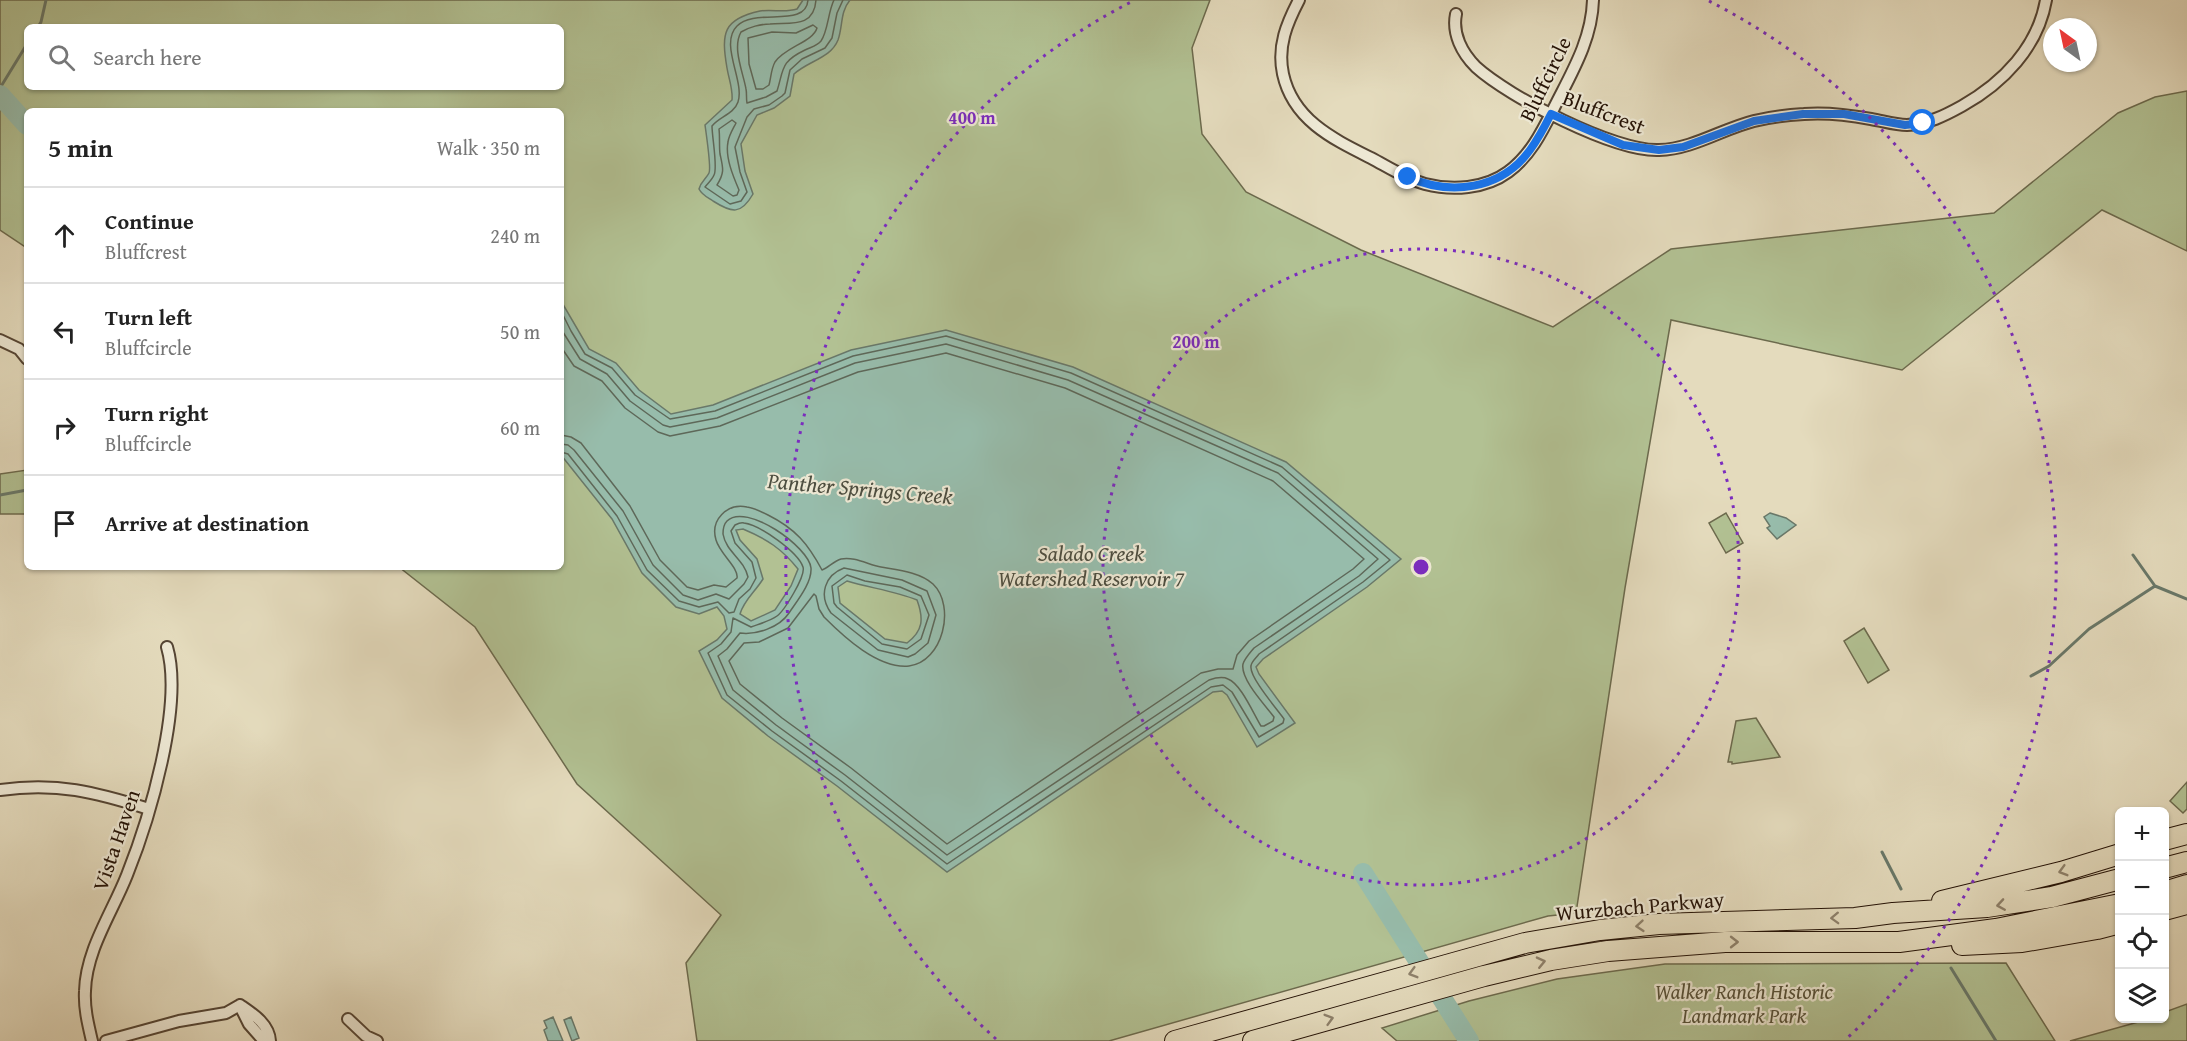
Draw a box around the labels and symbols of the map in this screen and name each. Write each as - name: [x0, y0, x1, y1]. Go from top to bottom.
- north arrow: [2043, 18, 2097, 72]
- street label: Bluffcircle: [1511, 31, 1579, 127]
- street label: Bluffcrest: [1558, 82, 1650, 142]
- text: 400 m: [948, 104, 996, 131]
- route start: [1909, 109, 1935, 135]
- route end: [1394, 163, 1420, 189]
- text: 200 m: [1172, 328, 1220, 355]
- water label: Panther Springs Creek: [765, 464, 955, 512]
- water label: Salado Creek Watershed Reservoir 7: [998, 537, 1185, 594]
- centre of rings: [1411, 557, 1431, 577]
- street label: Vista Haven: [84, 785, 148, 895]
- one-way arrow: [2059, 864, 2069, 876]
- street label: Wurzbach Parkway: [1555, 883, 1726, 929]
- one-way arrow: [1996, 898, 2006, 911]
- one-way arrow: [1830, 912, 1839, 925]
- one-way arrow: [1636, 919, 1645, 932]
- one-way arrow: [1730, 936, 1739, 948]
- one-way arrow: [1535, 957, 1545, 970]
- one-way arrow: [1408, 966, 1419, 978]
- park label: Walker Ranch Historic Landmark Park: [1655, 976, 1834, 1031]
- one-way arrow: [1324, 1014, 1334, 1027]

